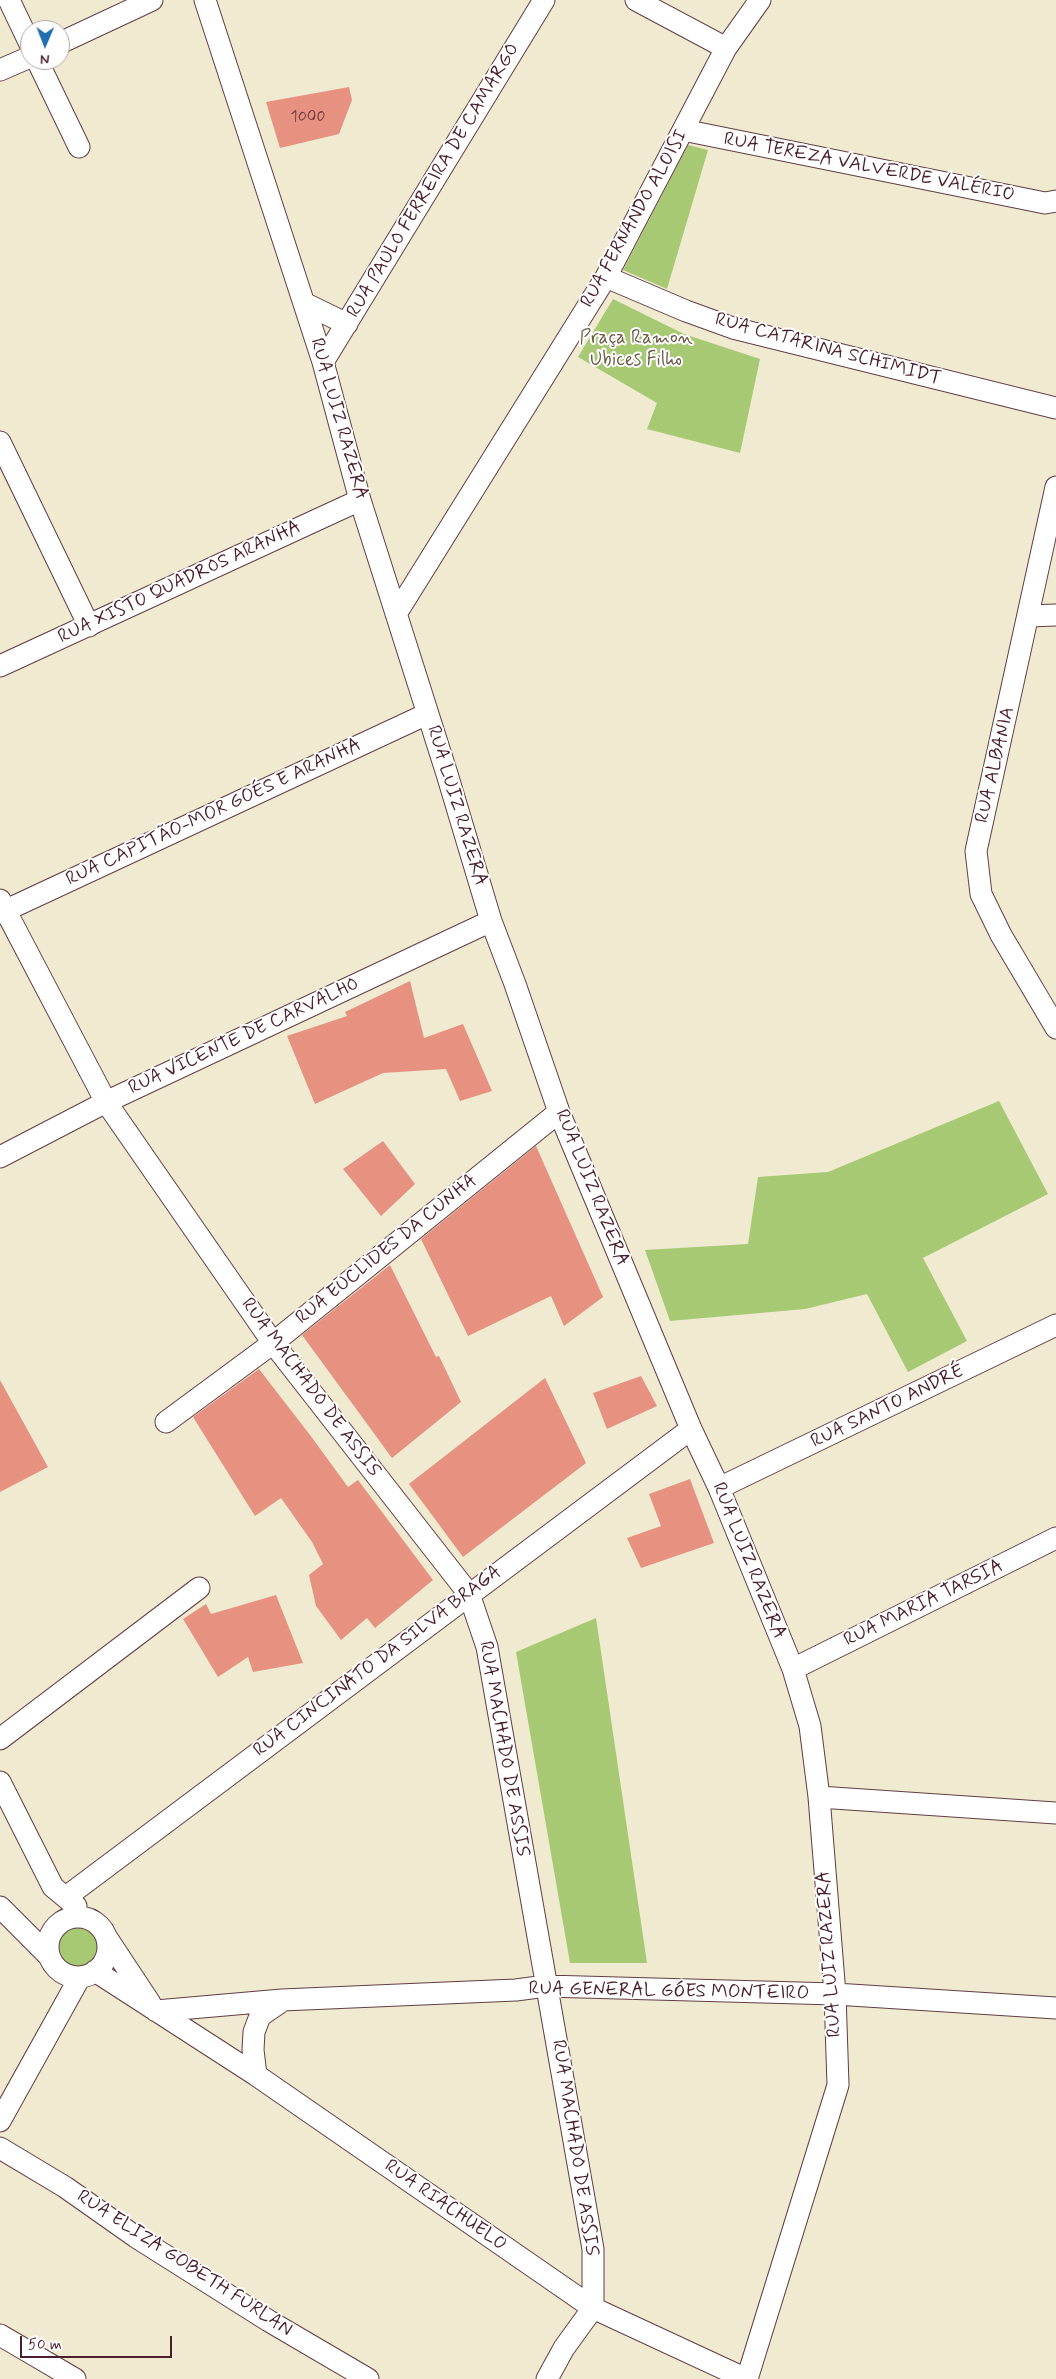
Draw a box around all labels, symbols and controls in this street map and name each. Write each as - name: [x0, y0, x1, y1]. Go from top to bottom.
- north arrow: [20, 20, 70, 70]
- street label: RUA PAULO FERREIRA DE CAMARGO: [343, 40, 525, 322]
- text: N: [40, 50, 50, 68]
- house number: 1000: [291, 108, 325, 128]
- street label: RUA FERNANDO ALOISI: [577, 126, 693, 312]
- street label: RUA TEREZA VALVERDE VALÉRIO: [722, 129, 1016, 207]
- street label: RUA CATARINA SCHIMIDT: [712, 309, 944, 391]
- park label: Praça Ramon Ubices Filho: [579, 328, 693, 372]
- street label: RUA LUIZ RAZERA: [304, 336, 372, 502]
- street label: RUA XISTO QUADROS ARANHA: [55, 517, 305, 649]
- street label: RUA ALBANIA: [972, 705, 1020, 825]
- street label: RUA LUIZ RAZERA: [421, 723, 491, 889]
- street label: RUA CAPITÃO-MOR GOÉS E ARANHA: [63, 734, 365, 892]
- street label: RUA VICENTE DE CARVALHO: [125, 973, 363, 1101]
- street label: RUA LUIZ RAZERA: [549, 1106, 633, 1270]
- street label: RUA EUCLIDES DA CUNHA: [292, 1170, 482, 1330]
- street label: RUA MACHADO DE ASSIS: [235, 1294, 385, 1482]
- street label: RUA SANTO ANDRÉ: [808, 1360, 968, 1454]
- street label: RUA LUIZ RAZERA: [706, 1479, 790, 1643]
- street label: RUA MARIA TARSIA: [840, 1555, 1008, 1653]
- street label: RUA CINCINATO DA SILVA BRAGA: [249, 1561, 507, 1763]
- street label: RUA MACHADO DE ASSIS: [473, 1640, 533, 1858]
- street label: RUA LUIZ RAZERA: [813, 1870, 847, 2038]
- street label: RUA GENERAL GÓES MONTEIRO: [528, 1978, 810, 2006]
- street label: RUA MACHADO DE ASSIS: [546, 2038, 602, 2258]
- street label: RUA RIACHUELO: [379, 2155, 511, 2257]
- street label: RUA ELIZA GOBETH FURLAN: [72, 2186, 296, 2342]
- scale bar: [22, 2326, 175, 2358]
- text: 50 m: [28, 2335, 62, 2355]

